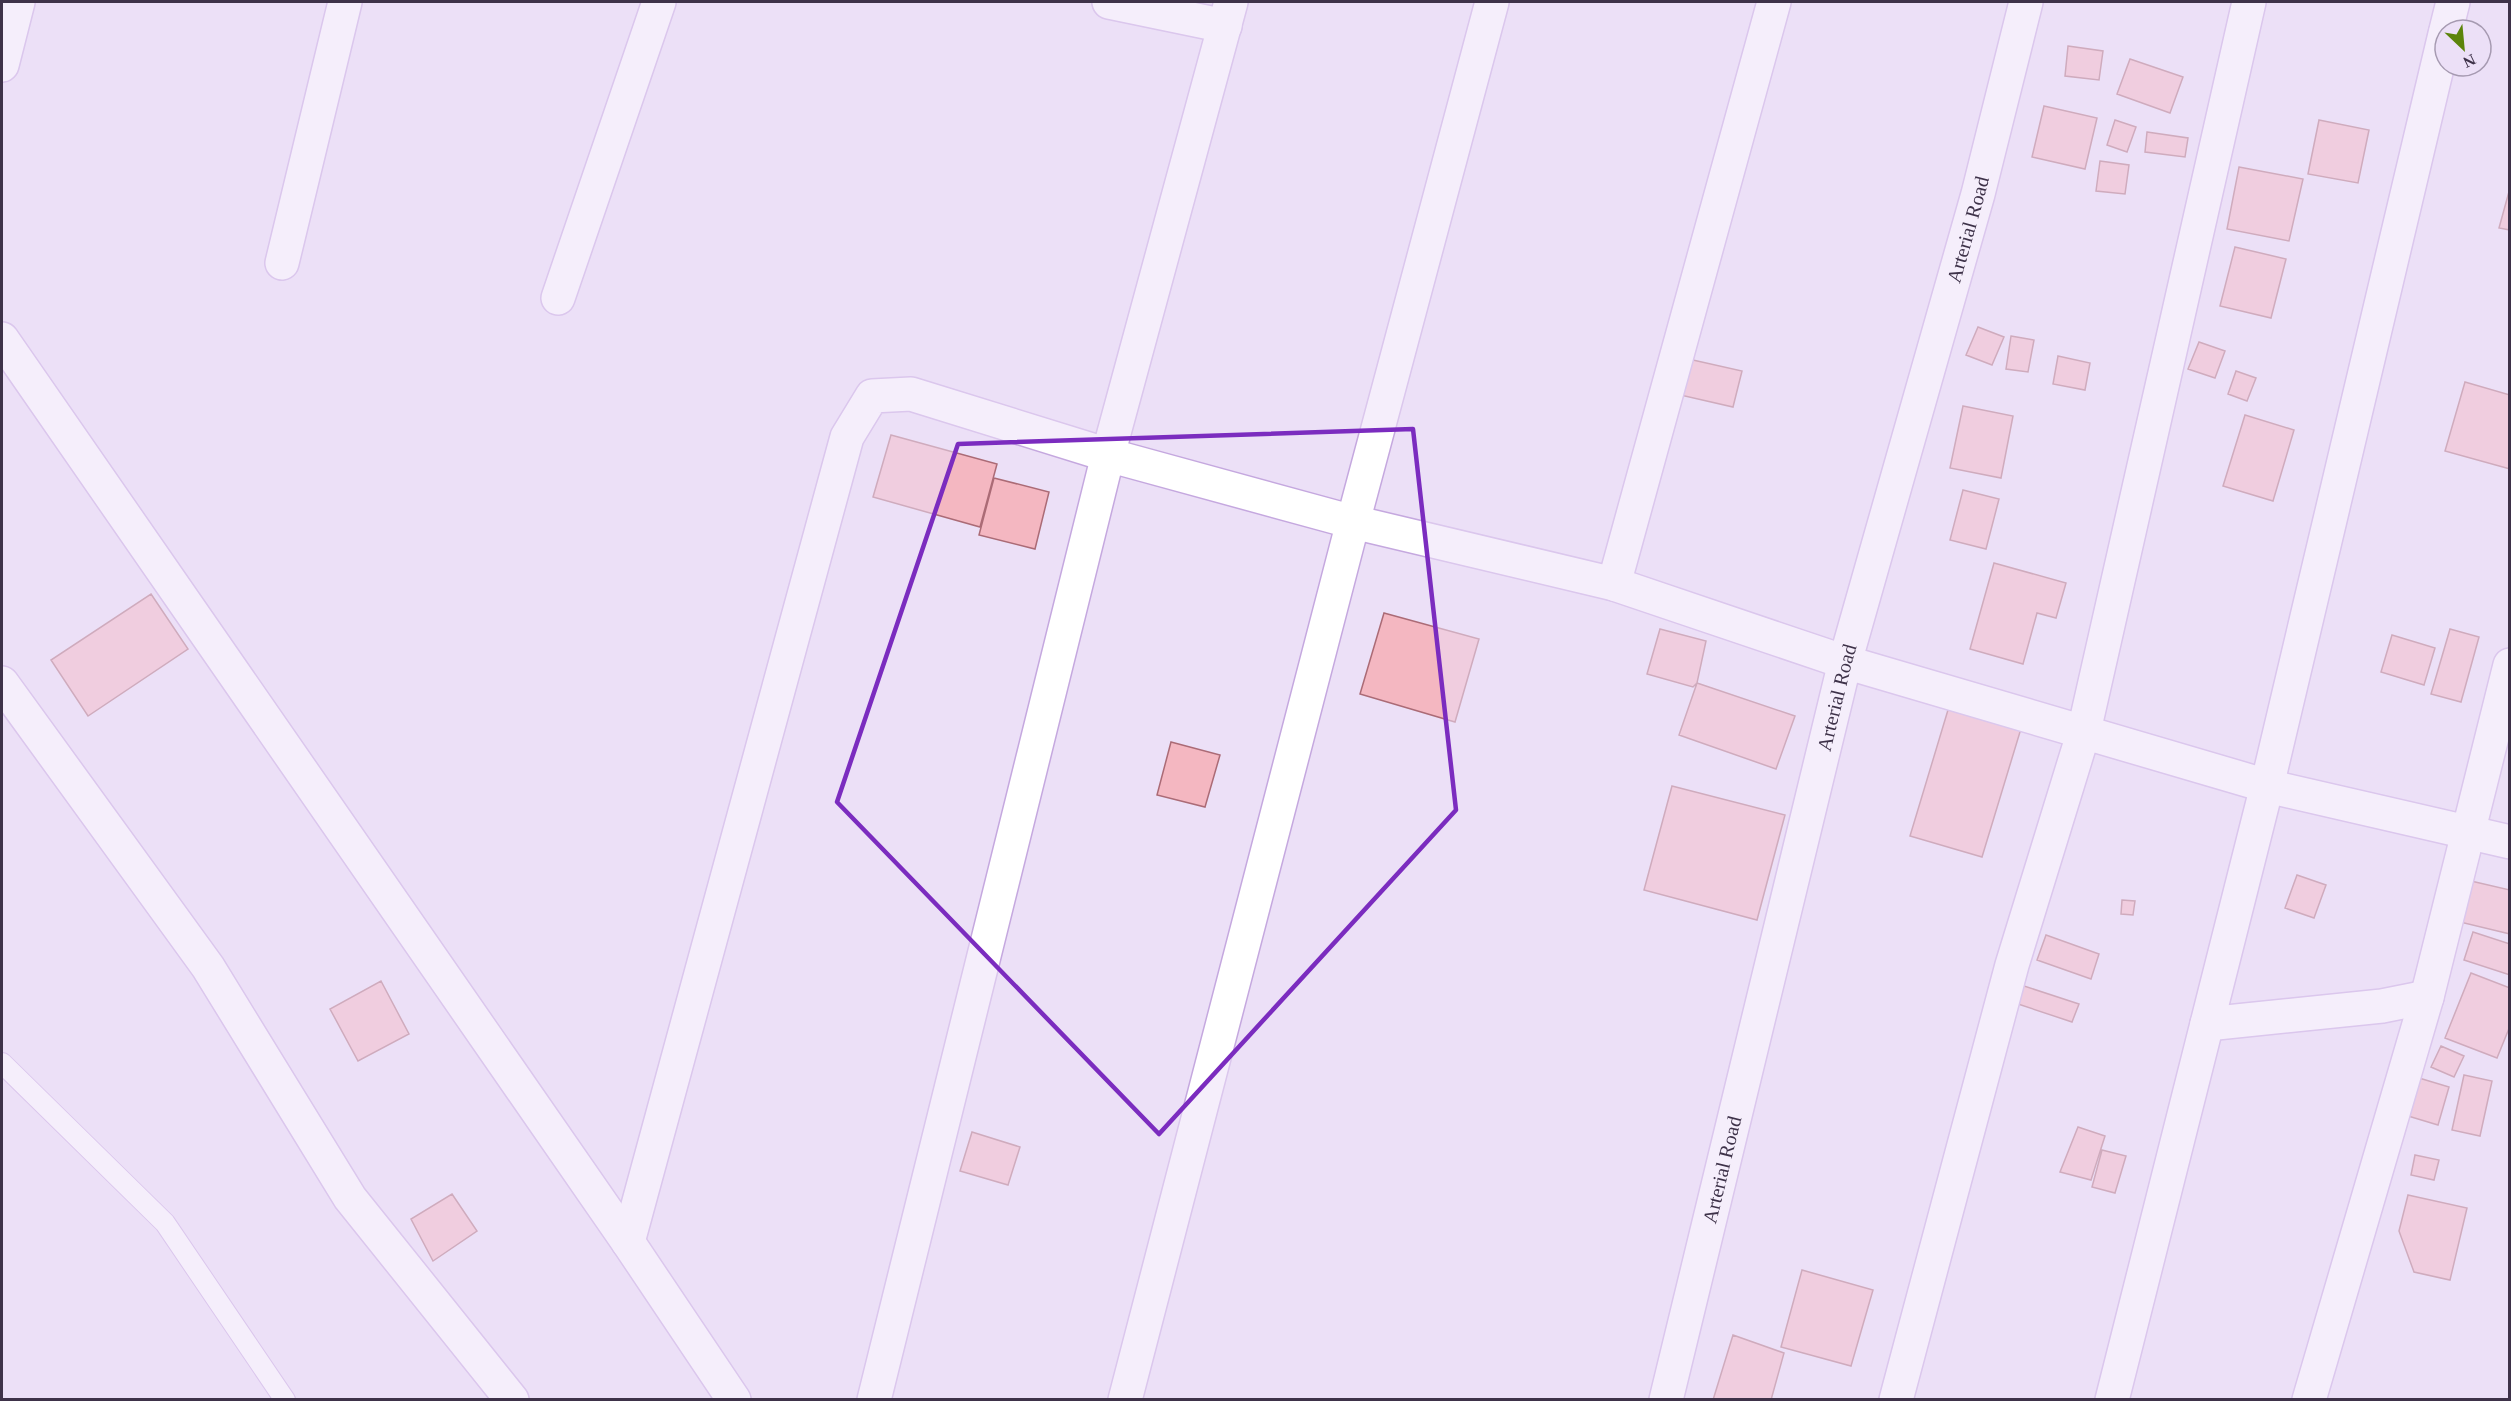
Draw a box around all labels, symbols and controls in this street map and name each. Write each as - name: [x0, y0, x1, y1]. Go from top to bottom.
- north arrow: [2433, 18, 2493, 78]
- text: N: [2460, 51, 2478, 71]
- street label: Arterial Road: [1942, 174, 1993, 285]
- street label: Arterial Road: [1813, 641, 1861, 753]
- street label: Arterial Road: [1698, 1114, 1745, 1225]

